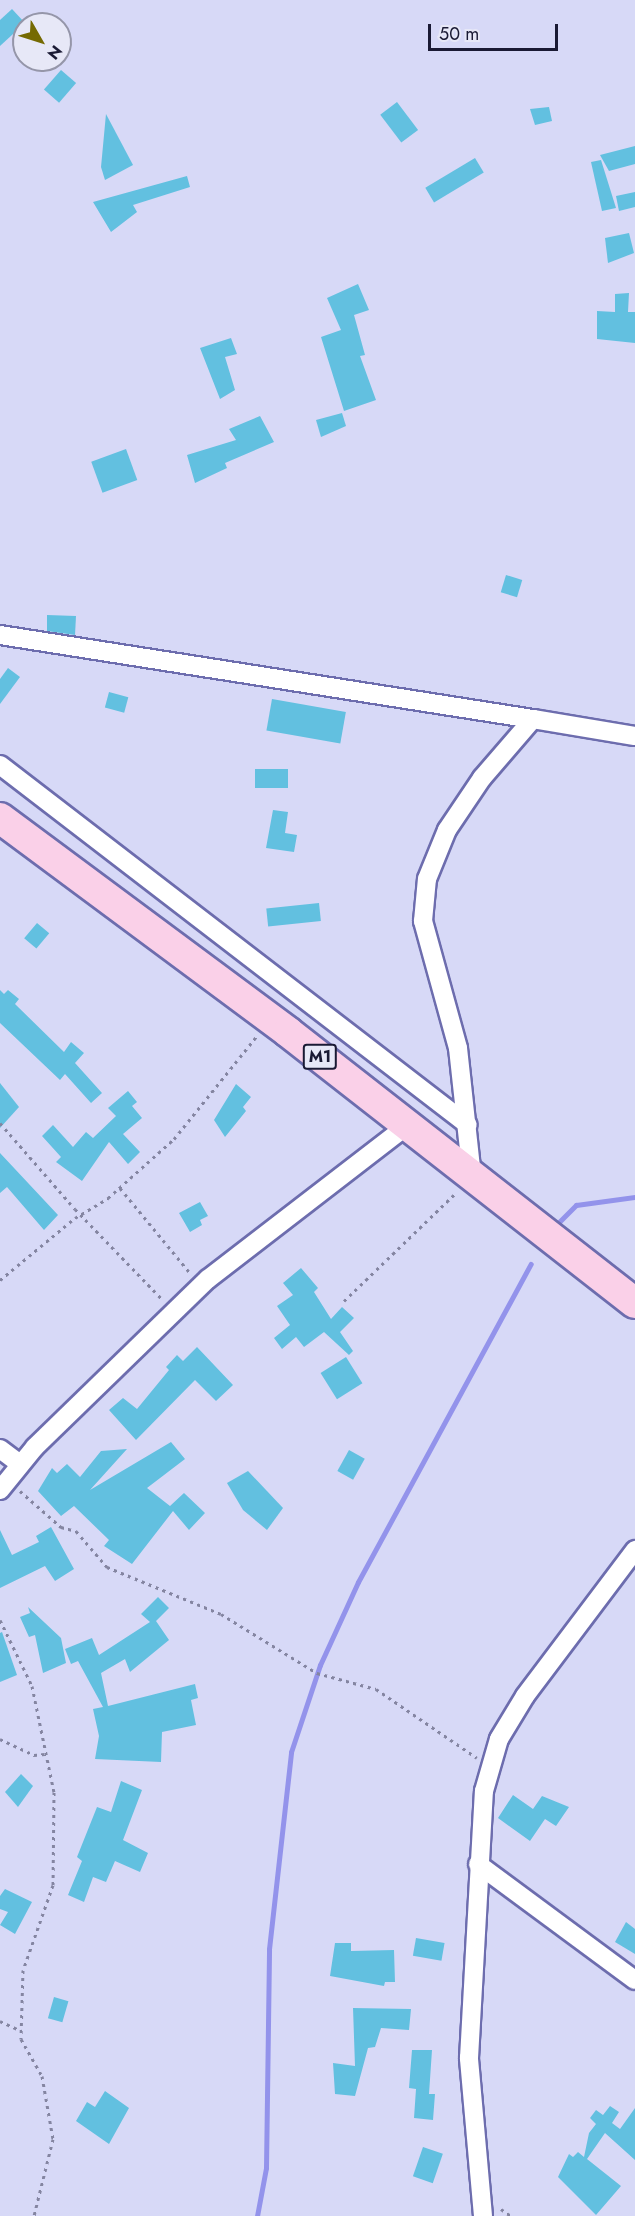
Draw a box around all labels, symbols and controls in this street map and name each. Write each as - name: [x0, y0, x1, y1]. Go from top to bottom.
- north arrow: [12, 12, 72, 72]
- scale bar: [431, 12, 562, 50]
- text: 50 m: [439, 21, 479, 47]
- text: N: [42, 40, 68, 65]
- road number: M1: [302, 1044, 338, 1070]

